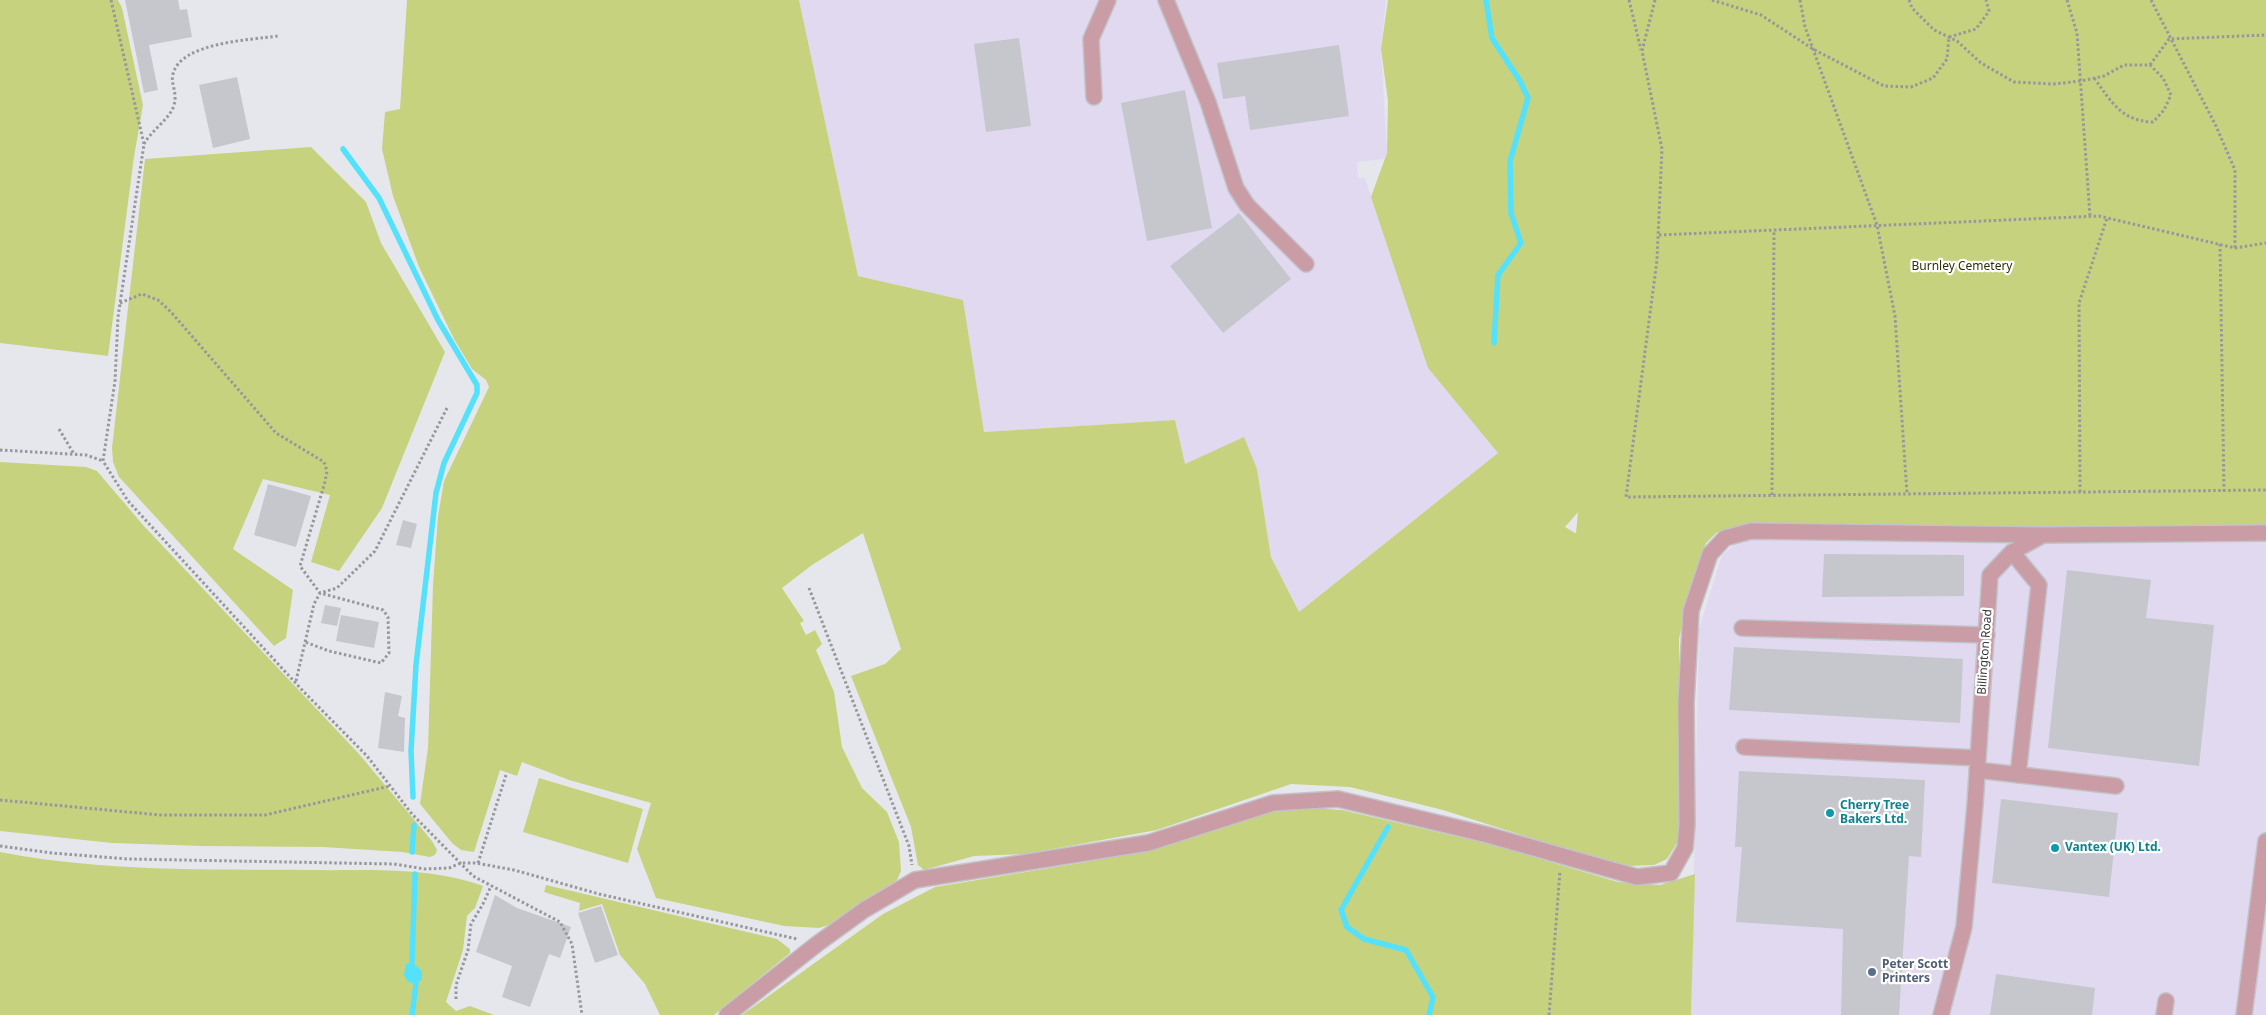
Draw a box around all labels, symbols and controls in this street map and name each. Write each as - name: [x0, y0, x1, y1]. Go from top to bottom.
- park label: Burnley Cemetery: [1912, 260, 2012, 274]
- street label: Billington Road: [1975, 609, 1995, 695]
- place label: Cherry Tree Bakers Ltd.: [1840, 799, 1909, 827]
- marker: Cherry Tree Bakers Ltd.: [1824, 807, 1836, 819]
- place label: Vantex (UK) Ltd.: [2065, 841, 2161, 855]
- marker: Vantex (UK) Ltd.: [2049, 842, 2061, 854]
- place label: Peter Scott Printers: [1882, 958, 1948, 986]
- marker: Peter Scott Printers: [1866, 966, 1878, 978]

